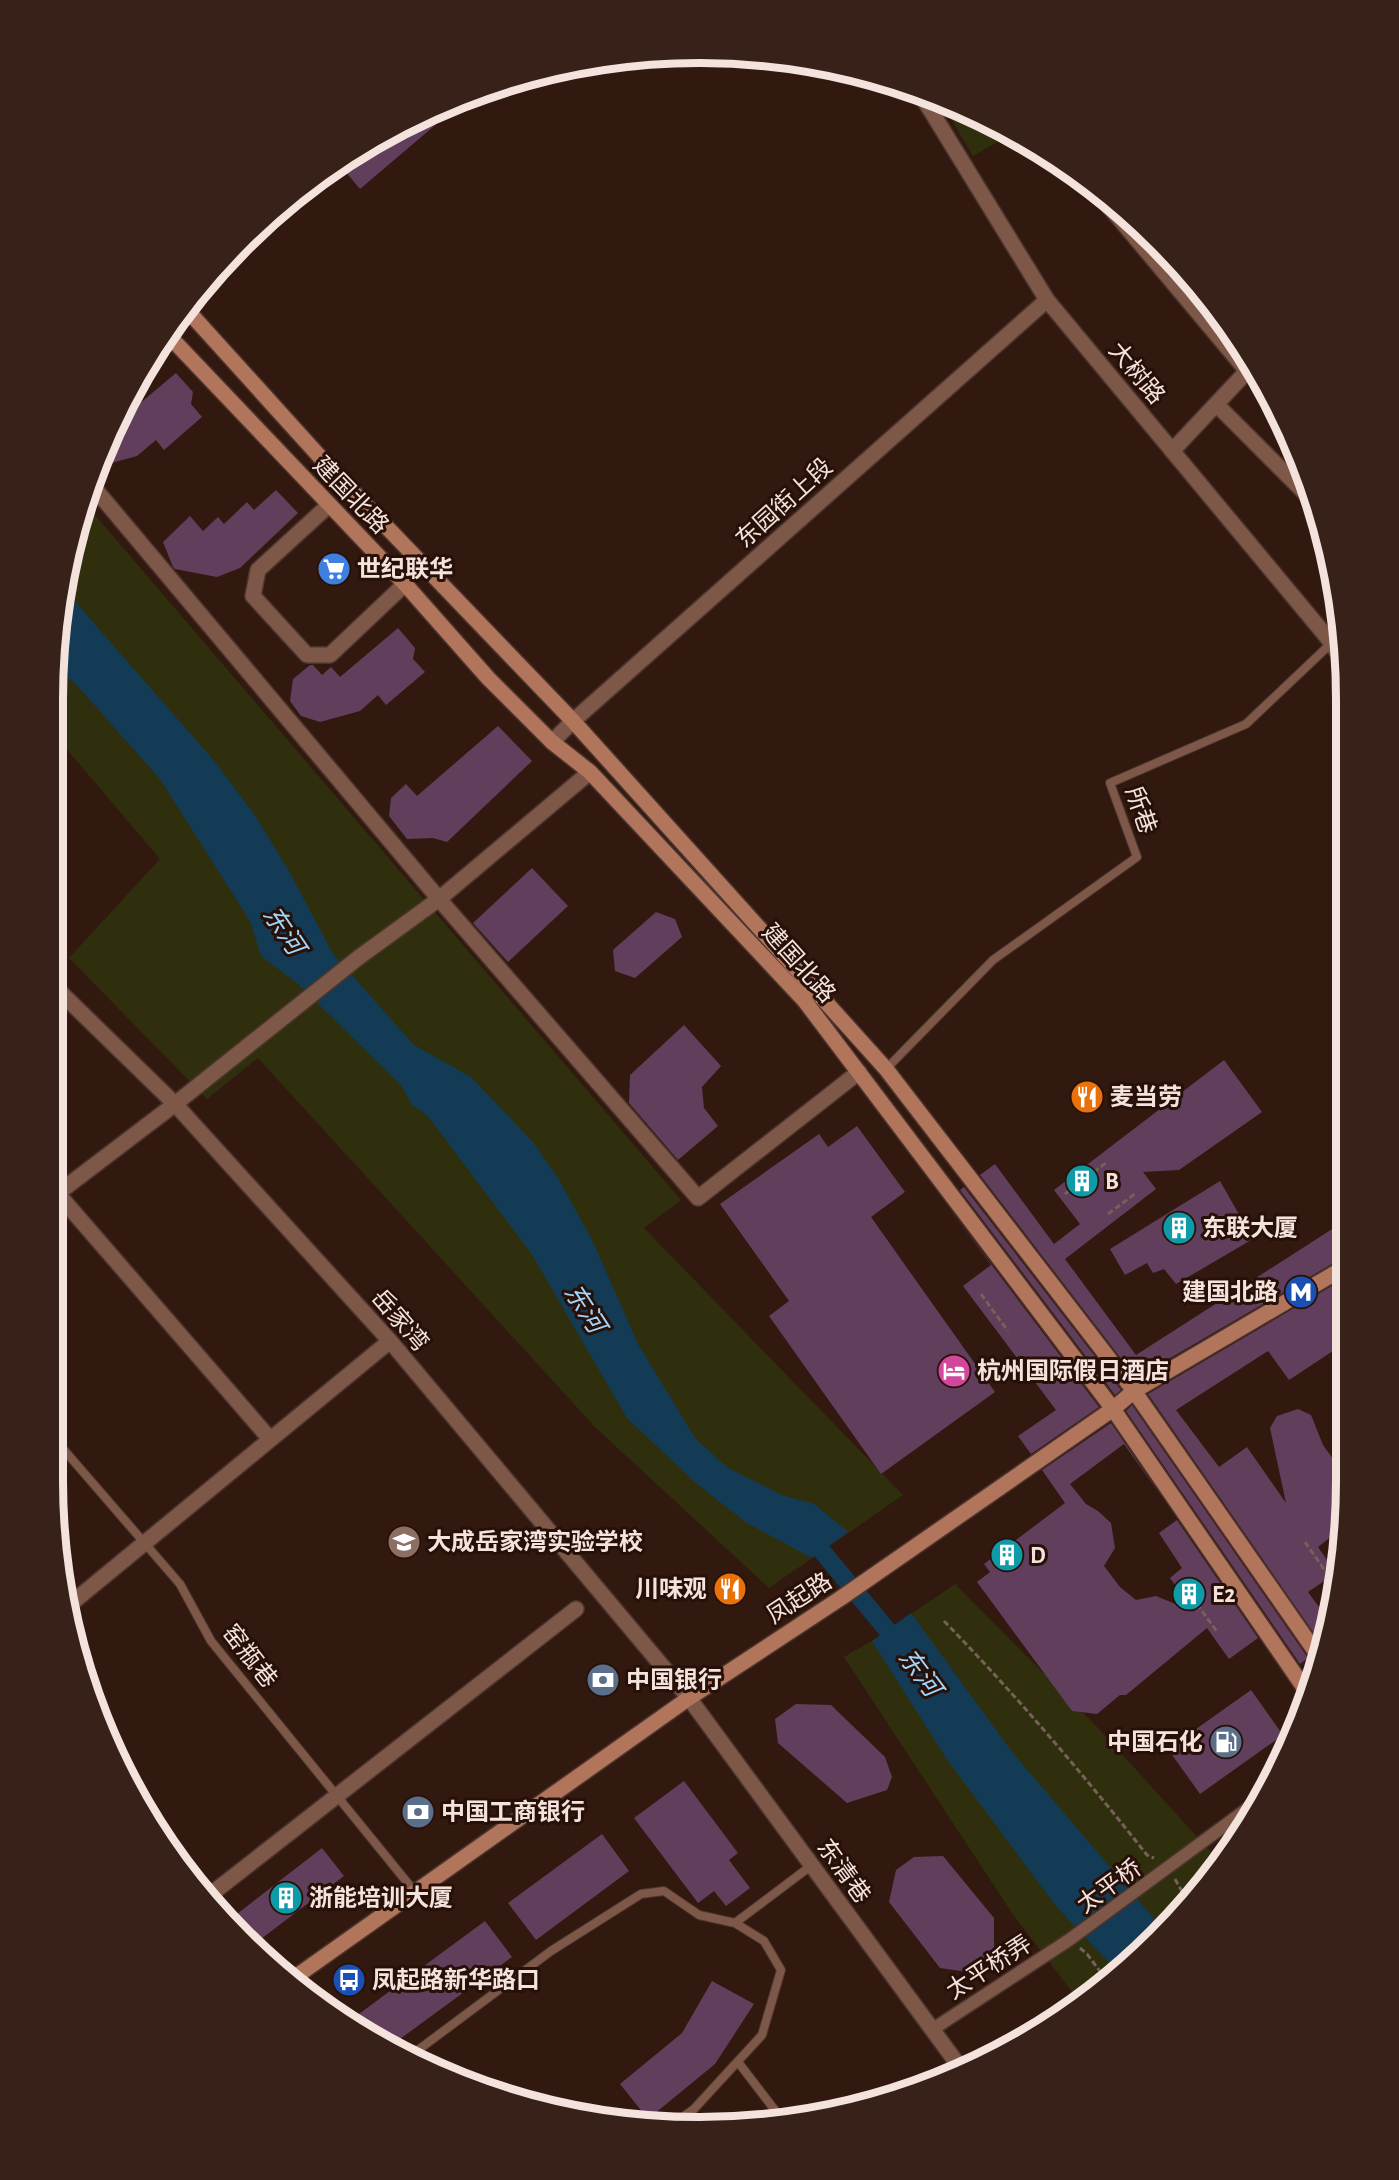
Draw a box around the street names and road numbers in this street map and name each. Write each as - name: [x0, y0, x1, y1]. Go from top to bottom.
- street label: 大树路: [1104, 337, 1170, 409]
- street label: 建国北路: [308, 451, 394, 539]
- street label: 东园街上段: [731, 453, 837, 553]
- street label: 所巷: [1121, 783, 1161, 837]
- street label: 建国北路: [757, 919, 841, 1007]
- street label: 岳家湾: [367, 1284, 433, 1356]
- street label: 凤起路: [762, 1567, 836, 1629]
- street label: 窑瓶巷: [218, 1620, 282, 1692]
- street label: 东清巷: [812, 1834, 876, 1908]
- street label: 太平桥: [1072, 1854, 1146, 1918]
- street label: 太平桥弄: [942, 1930, 1036, 2004]

